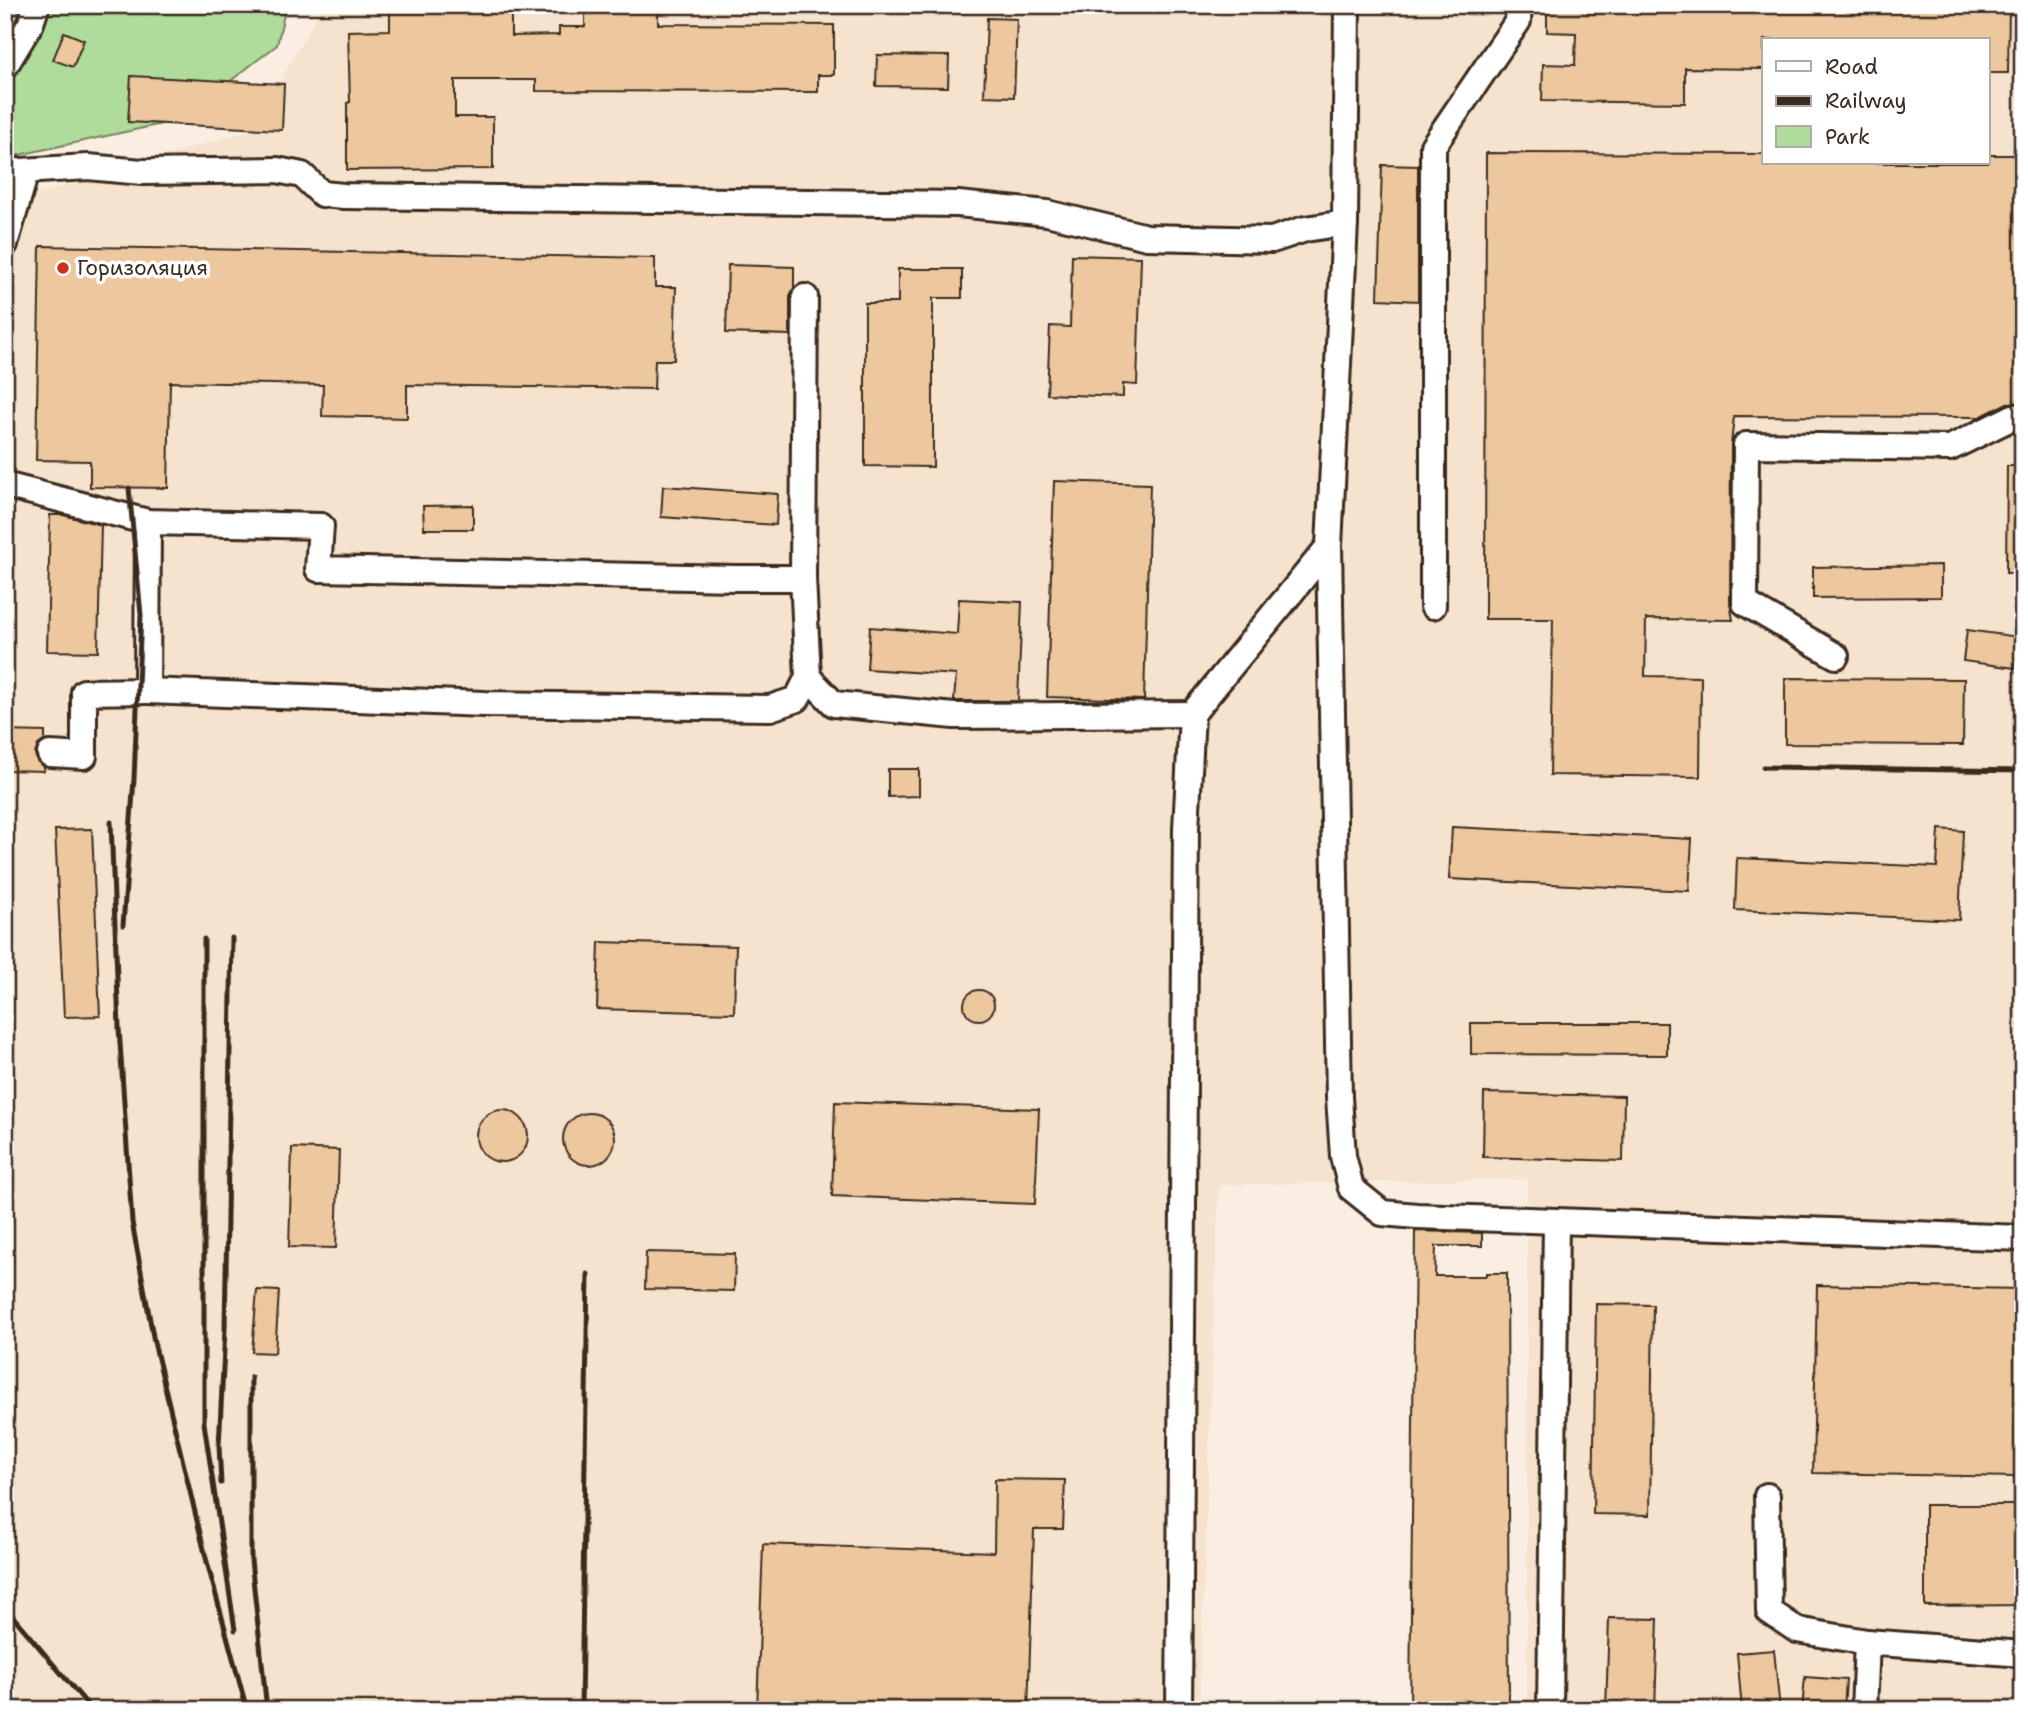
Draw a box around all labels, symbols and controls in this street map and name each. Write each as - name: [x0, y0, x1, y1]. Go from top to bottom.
- legend: [1762, 38, 1990, 164]
- text: Road: [1825, 53, 1878, 81]
- text: Railway: [1825, 87, 1907, 115]
- text: Park: [1825, 123, 1870, 151]
- place label: Горизоляция: [77, 254, 208, 282]
- marker: Горизоляция: [55, 260, 71, 276]

